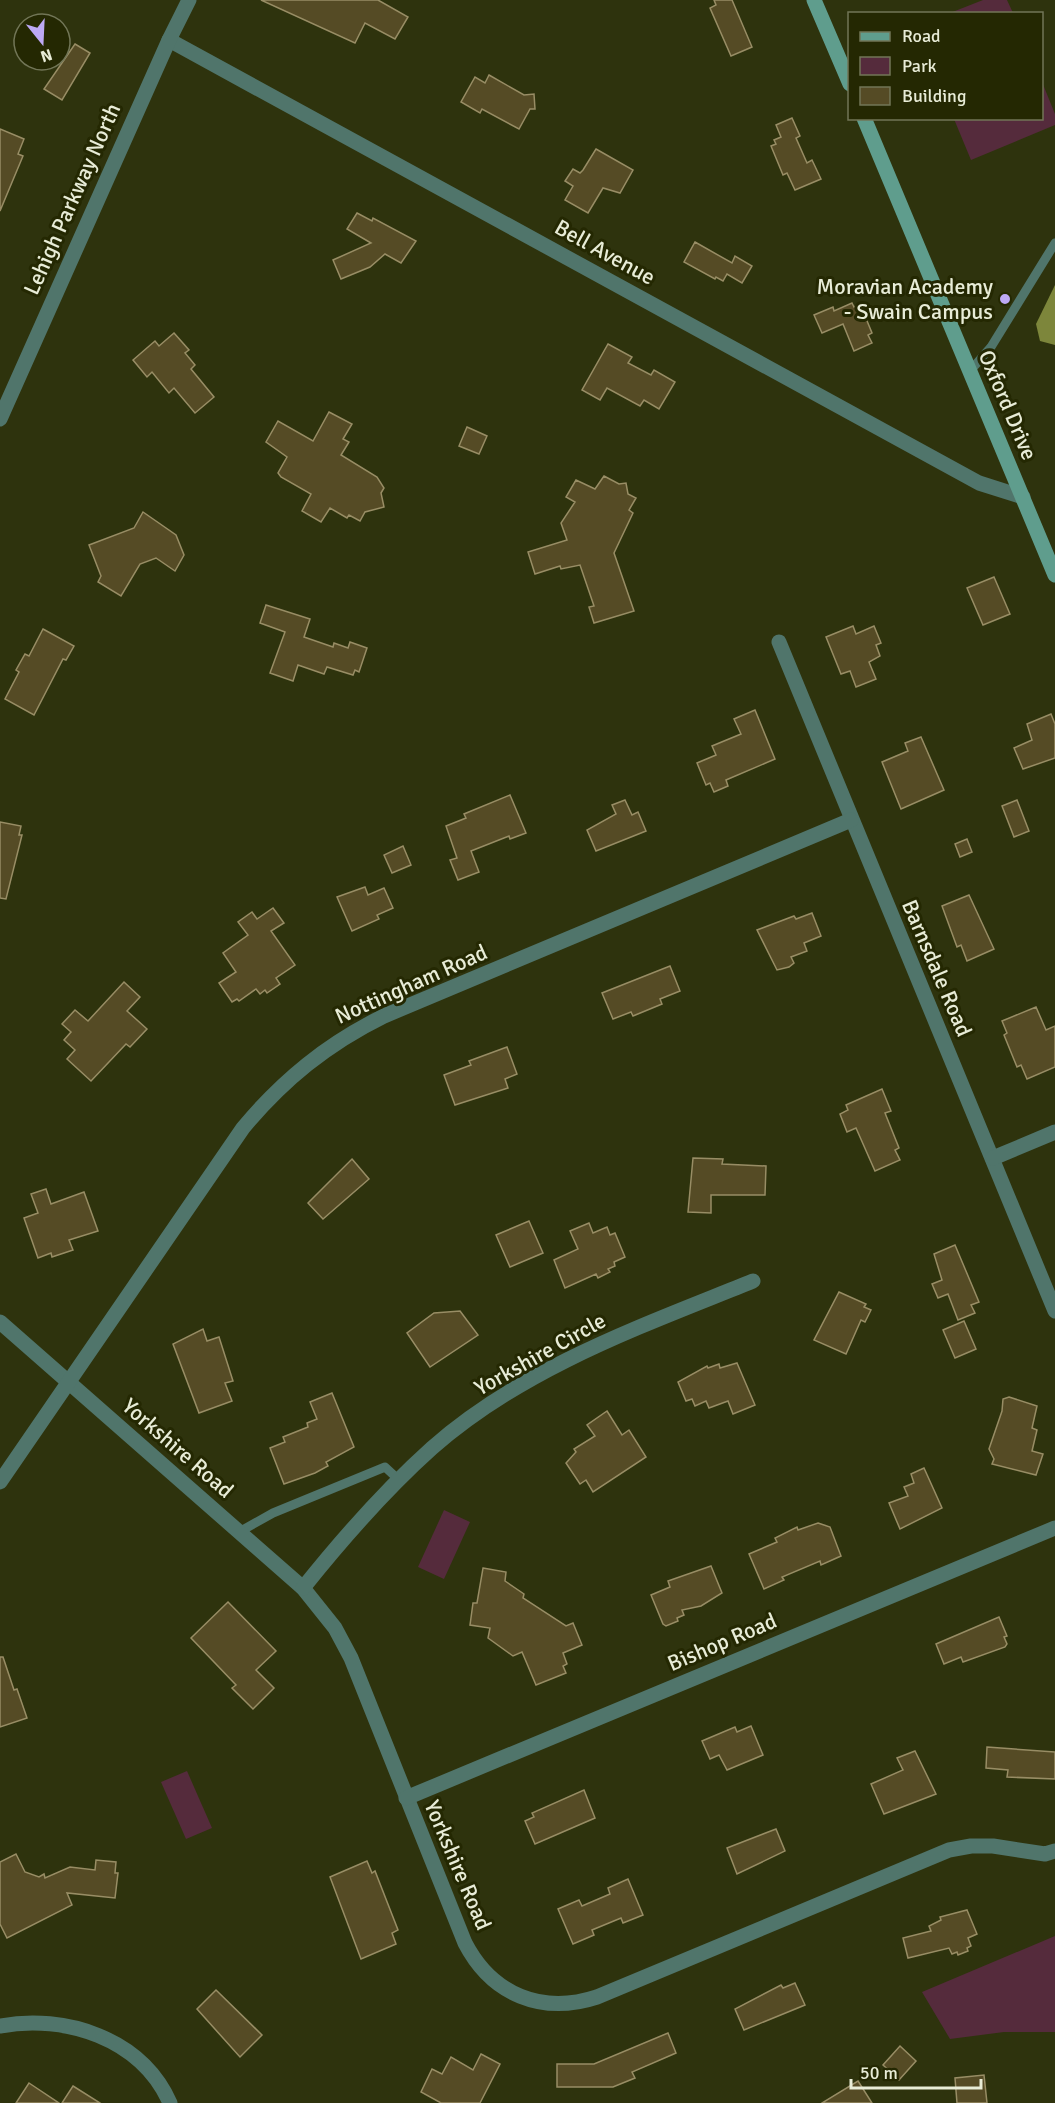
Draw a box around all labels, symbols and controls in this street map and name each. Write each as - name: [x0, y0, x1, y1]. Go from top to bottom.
- north arrow: [12, 12, 72, 72]
- legend: [848, 12, 1043, 120]
- text: Road: [902, 25, 941, 47]
- text: N: [38, 44, 55, 67]
- text: Park: [902, 55, 937, 77]
- text: Building: [902, 85, 966, 107]
- street label: Lehigh Parkway North: [18, 99, 126, 299]
- street label: Bell Avenue: [550, 213, 660, 291]
- place label: Moravian Academy - Swain Campus: [817, 273, 994, 325]
- marker: Moravian Academy - Swain Campus: [998, 292, 1012, 306]
- street label: Oxford Drive: [973, 346, 1043, 464]
- street label: Barnsdale Road: [896, 895, 978, 1041]
- street label: Nottingham Road: [331, 938, 491, 1030]
- street label: Yorkshire Circle: [470, 1307, 610, 1401]
- street label: Yorkshire Road: [117, 1392, 239, 1504]
- street label: Bishop Road: [663, 1607, 781, 1677]
- street label: Yorkshire Road: [419, 1796, 497, 1934]
- scale bar: [851, 2052, 982, 2090]
- text: 50 m: [860, 2062, 898, 2084]

